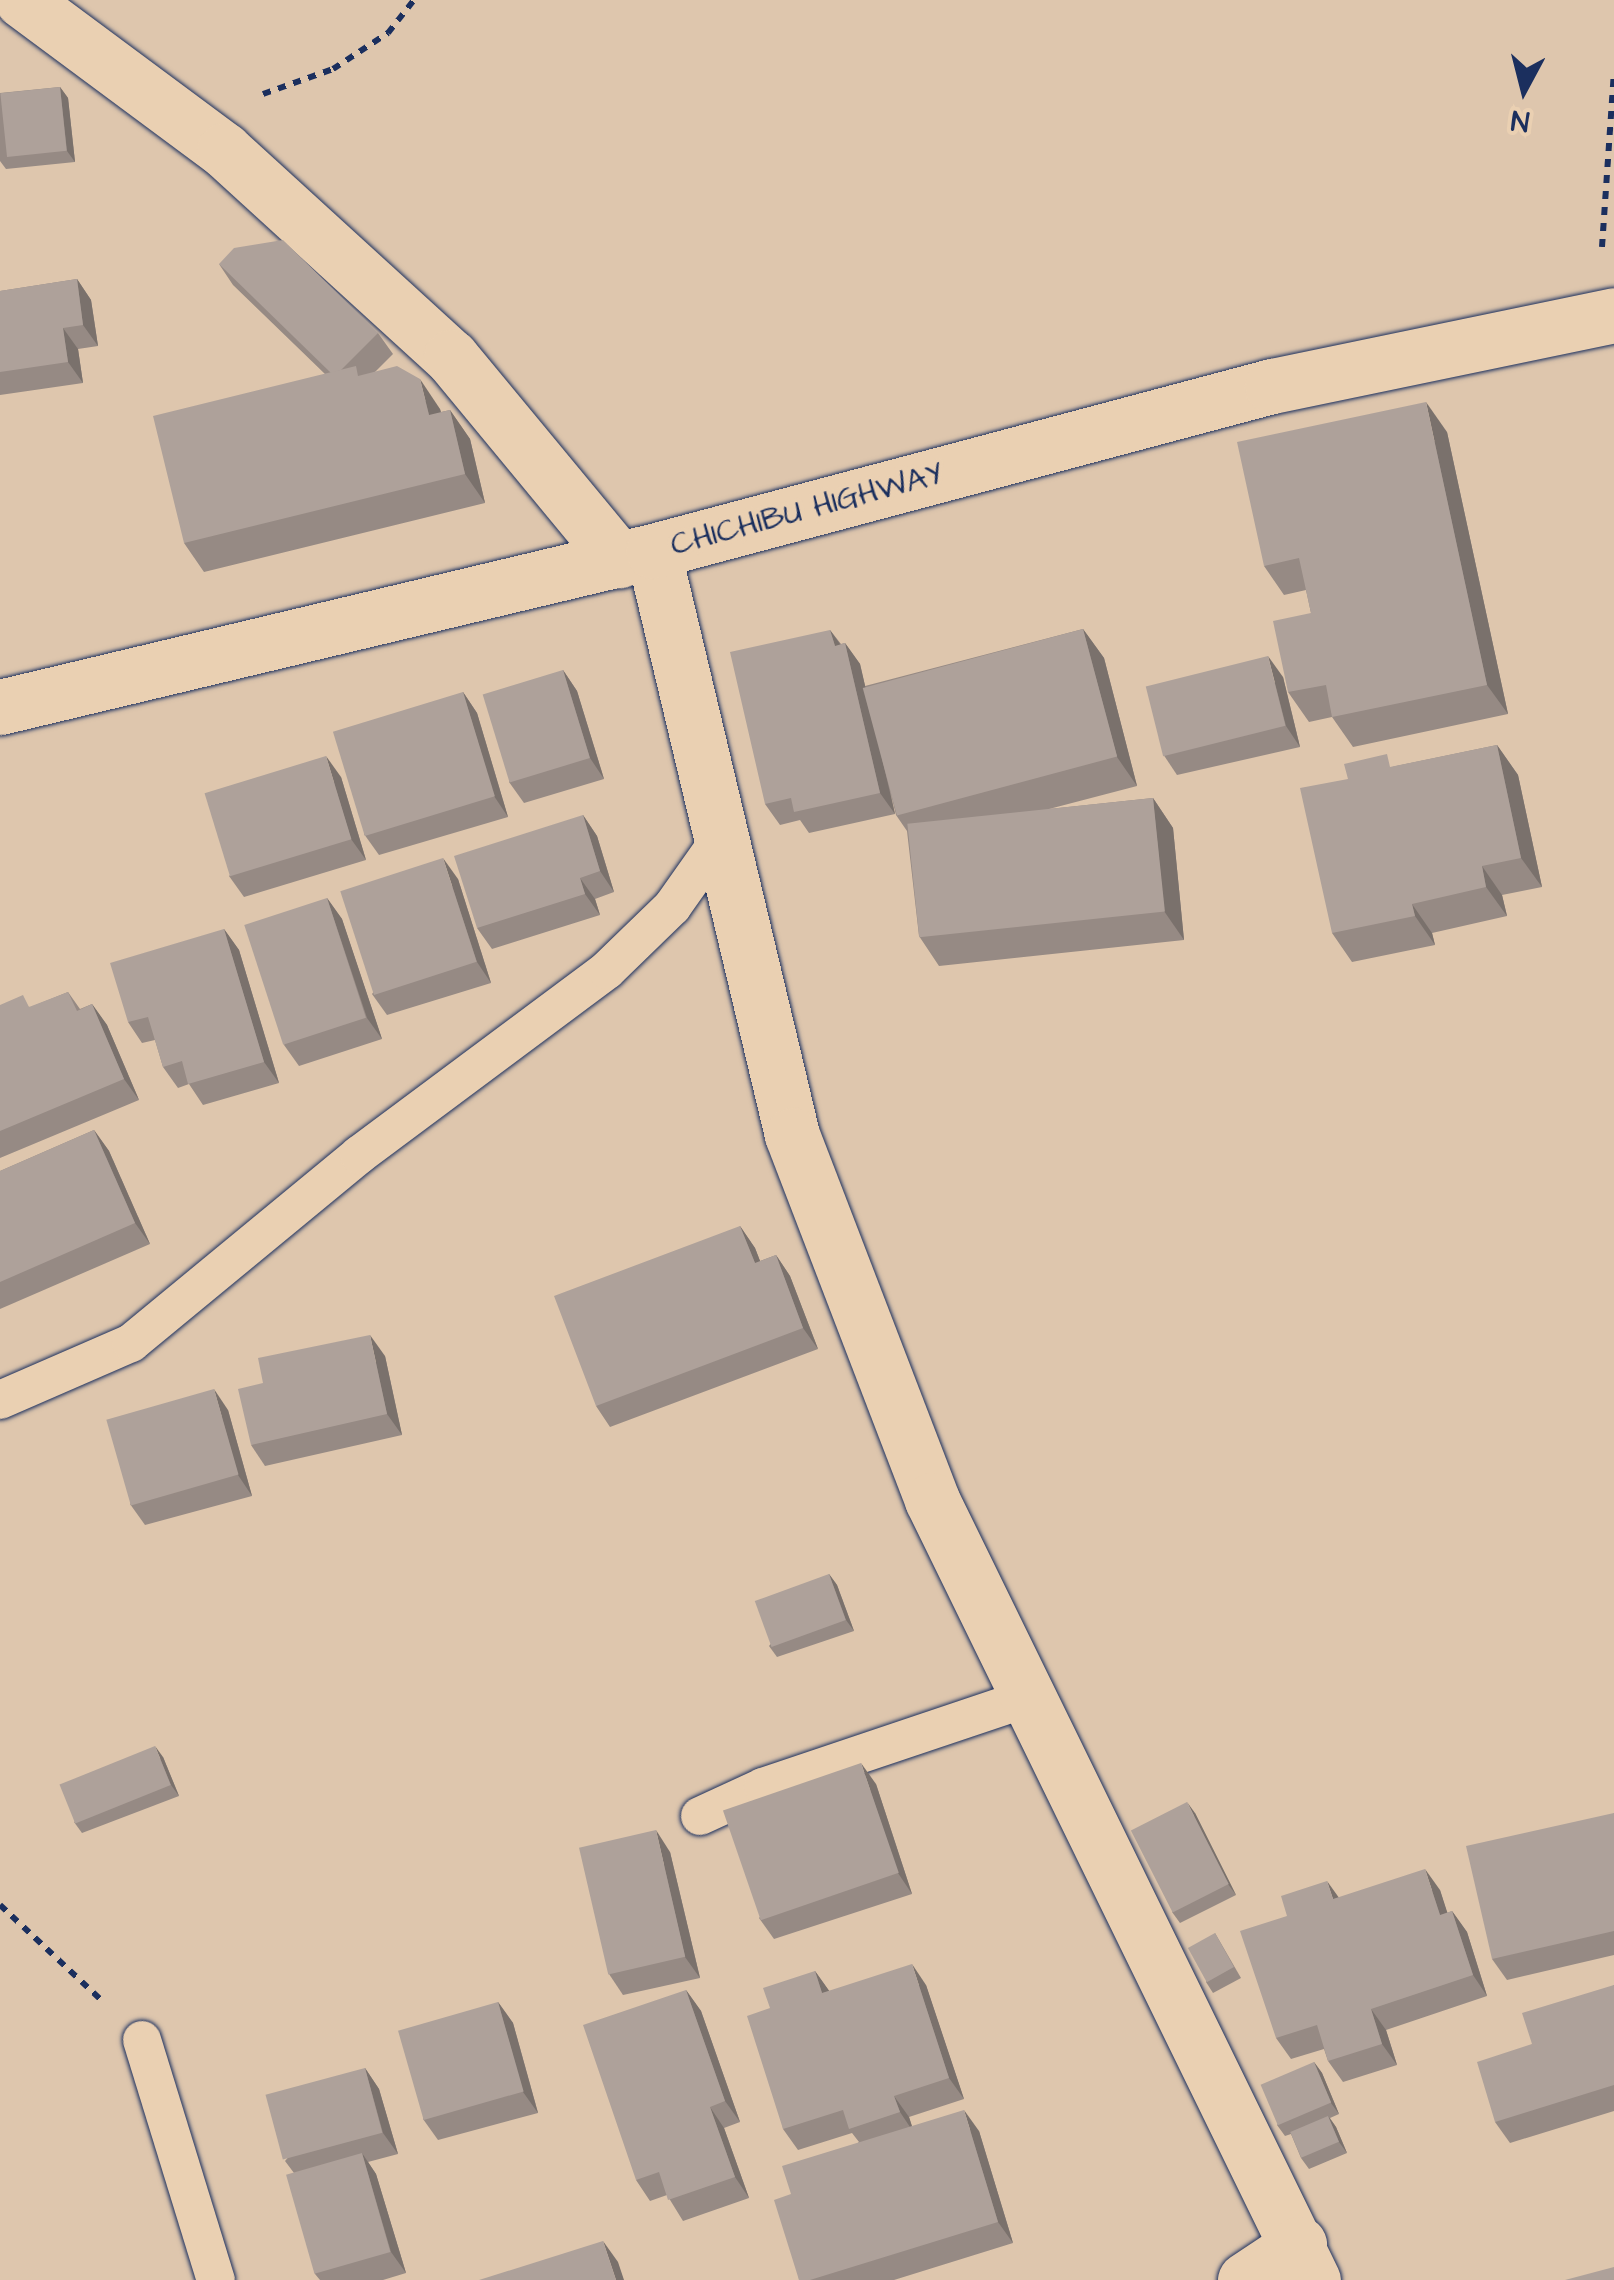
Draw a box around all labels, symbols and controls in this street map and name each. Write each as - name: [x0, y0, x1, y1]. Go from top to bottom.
- north arrow: [1474, 40, 1574, 140]
- text: N: [1509, 100, 1531, 141]
- street label: CHICHIBU HIGHWAY: [666, 455, 948, 565]

